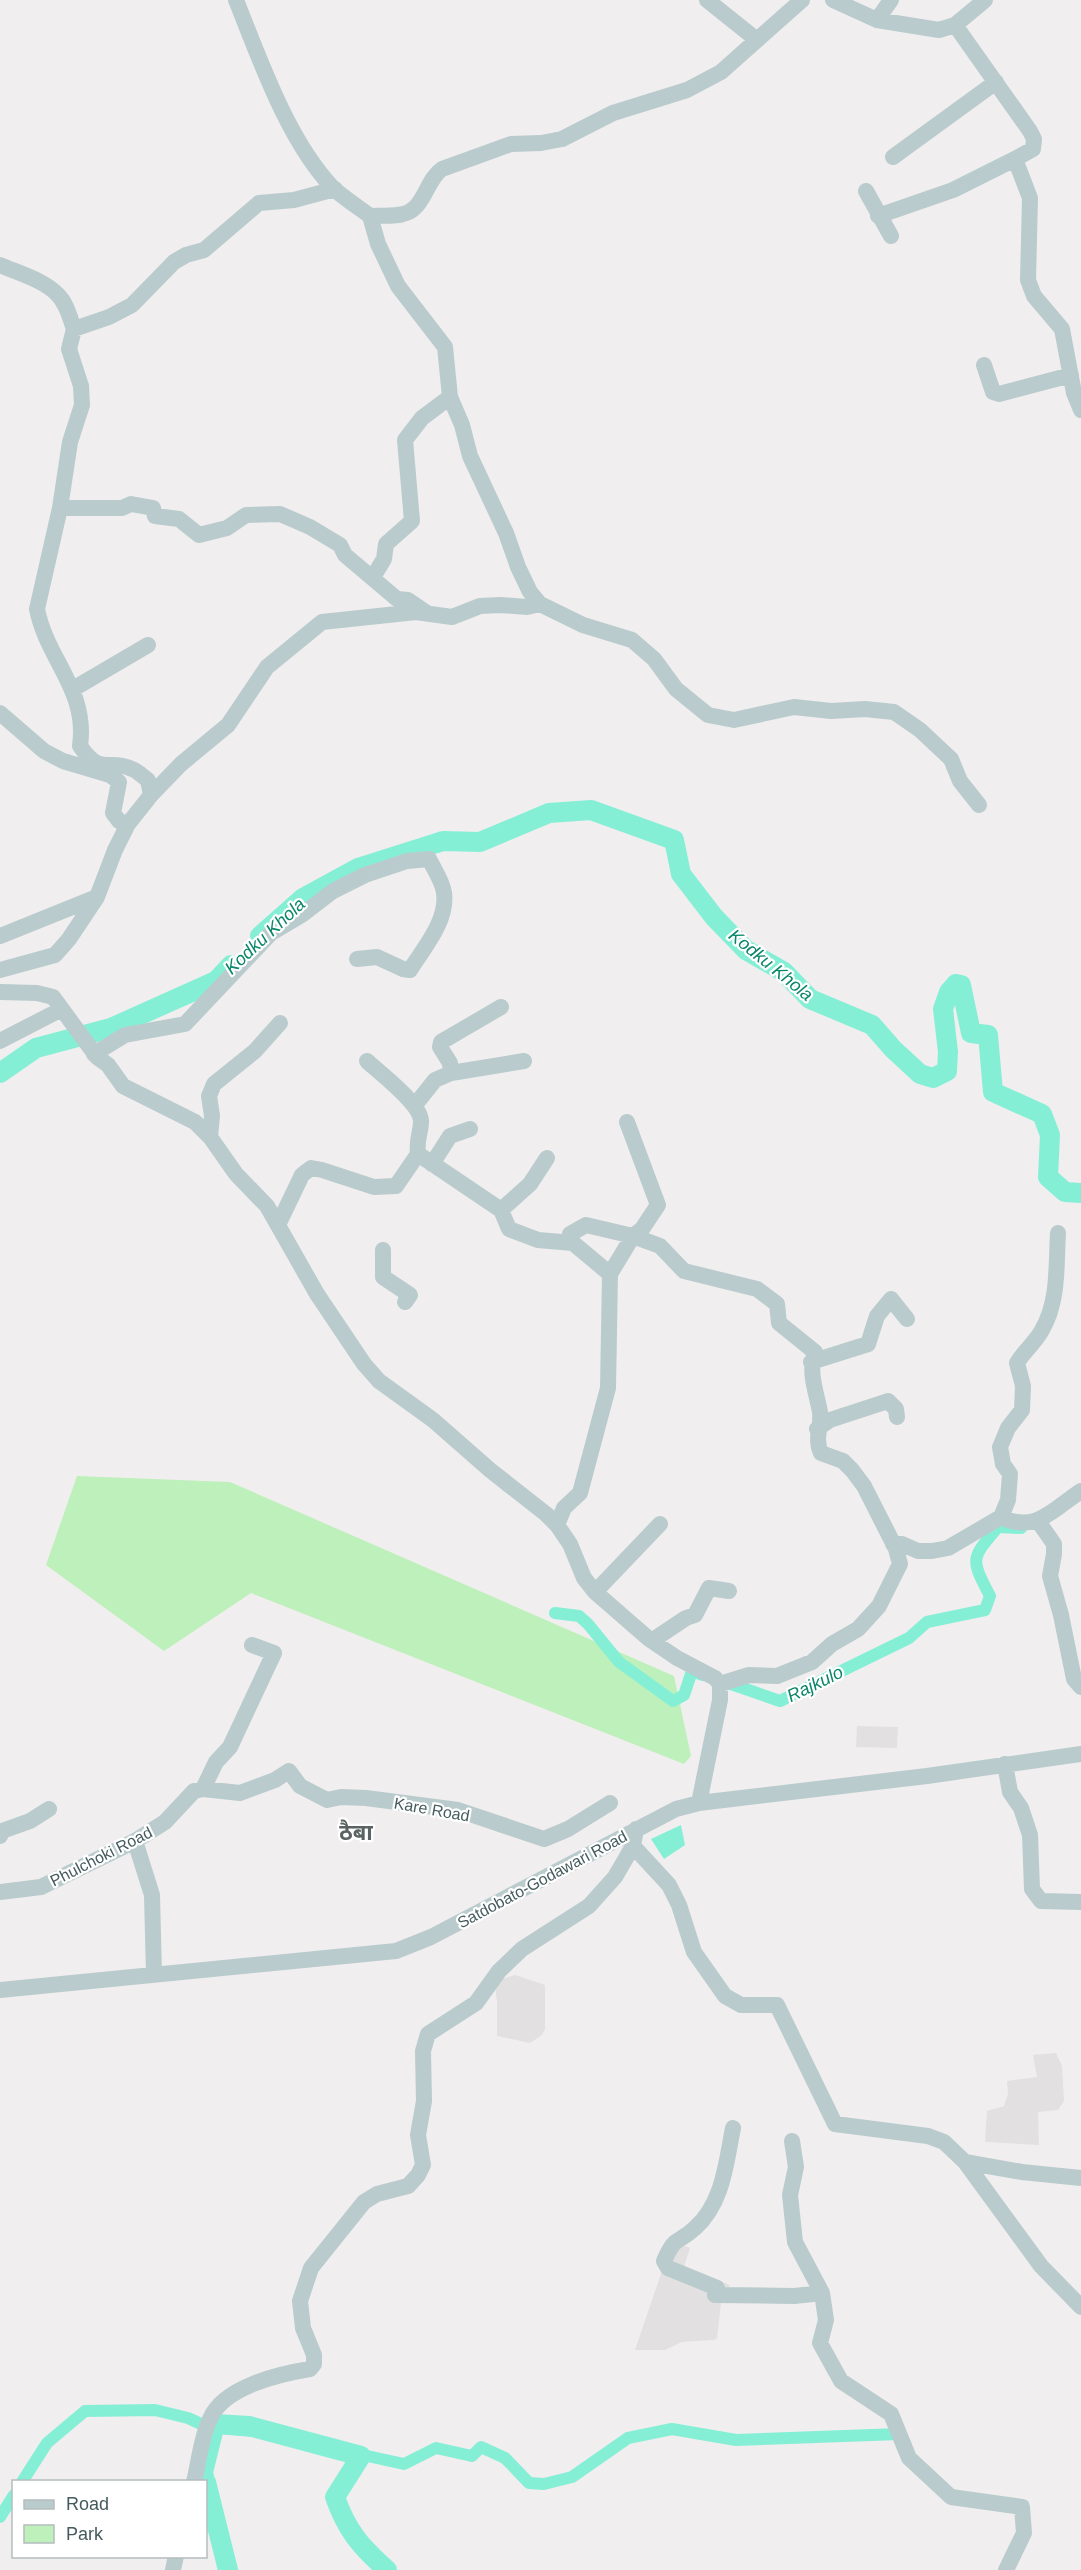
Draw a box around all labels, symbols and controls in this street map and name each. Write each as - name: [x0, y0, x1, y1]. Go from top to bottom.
- water label: Kodku Khola: [221, 894, 309, 978]
- water label: Kodku Khola: [725, 925, 817, 1005]
- water label: Rajkulo: [784, 1662, 846, 1706]
- street label: Kare Road: [393, 1794, 471, 1825]
- district label: ठैबा: [339, 1819, 373, 1845]
- street label: Phulchoki Road: [47, 1823, 155, 1889]
- street label: Satdobato-Godawari Road: [455, 1827, 630, 1931]
- legend: [12, 2480, 207, 2558]
- text: Road: [66, 2494, 109, 2514]
- text: Park: [66, 2524, 104, 2544]

